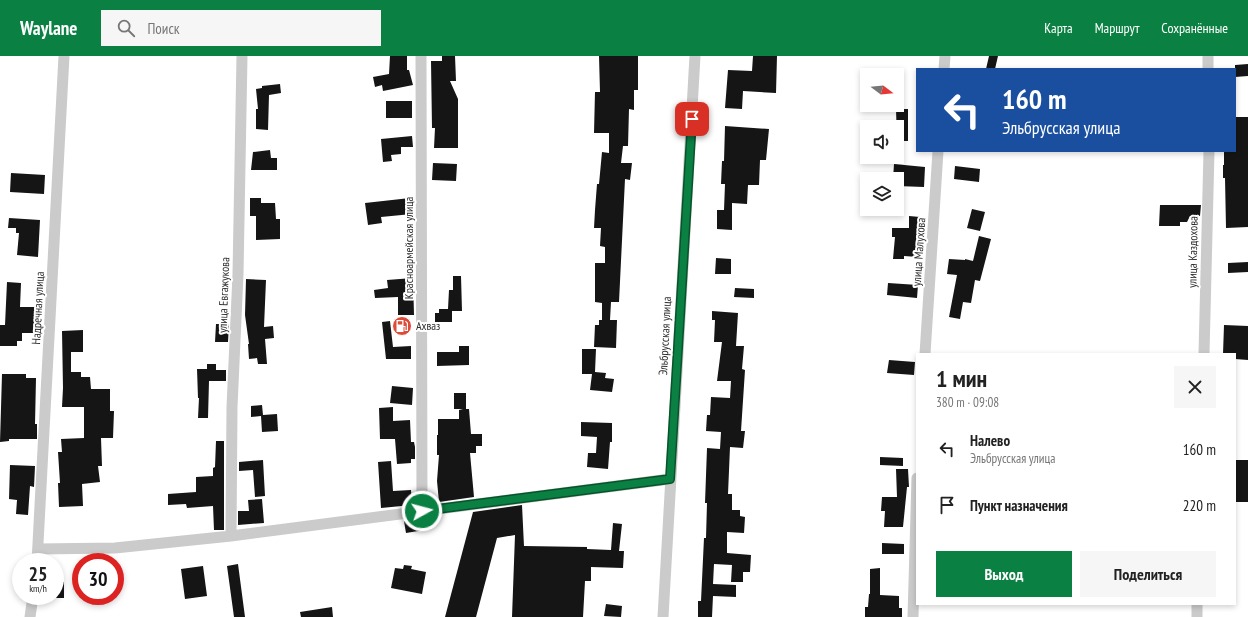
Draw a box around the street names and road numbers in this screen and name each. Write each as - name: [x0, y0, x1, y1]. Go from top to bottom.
- street label: Красноармейская улица: [401, 197, 416, 299]
- street label: улица Каздохова: [1184, 216, 1201, 288]
- street label: улица Малухова: [909, 217, 928, 287]
- street label: улица Евгажукова: [215, 257, 232, 333]
- street label: Надречная улица: [28, 271, 47, 345]
- street label: Эльбрусская улица: [655, 296, 674, 376]

